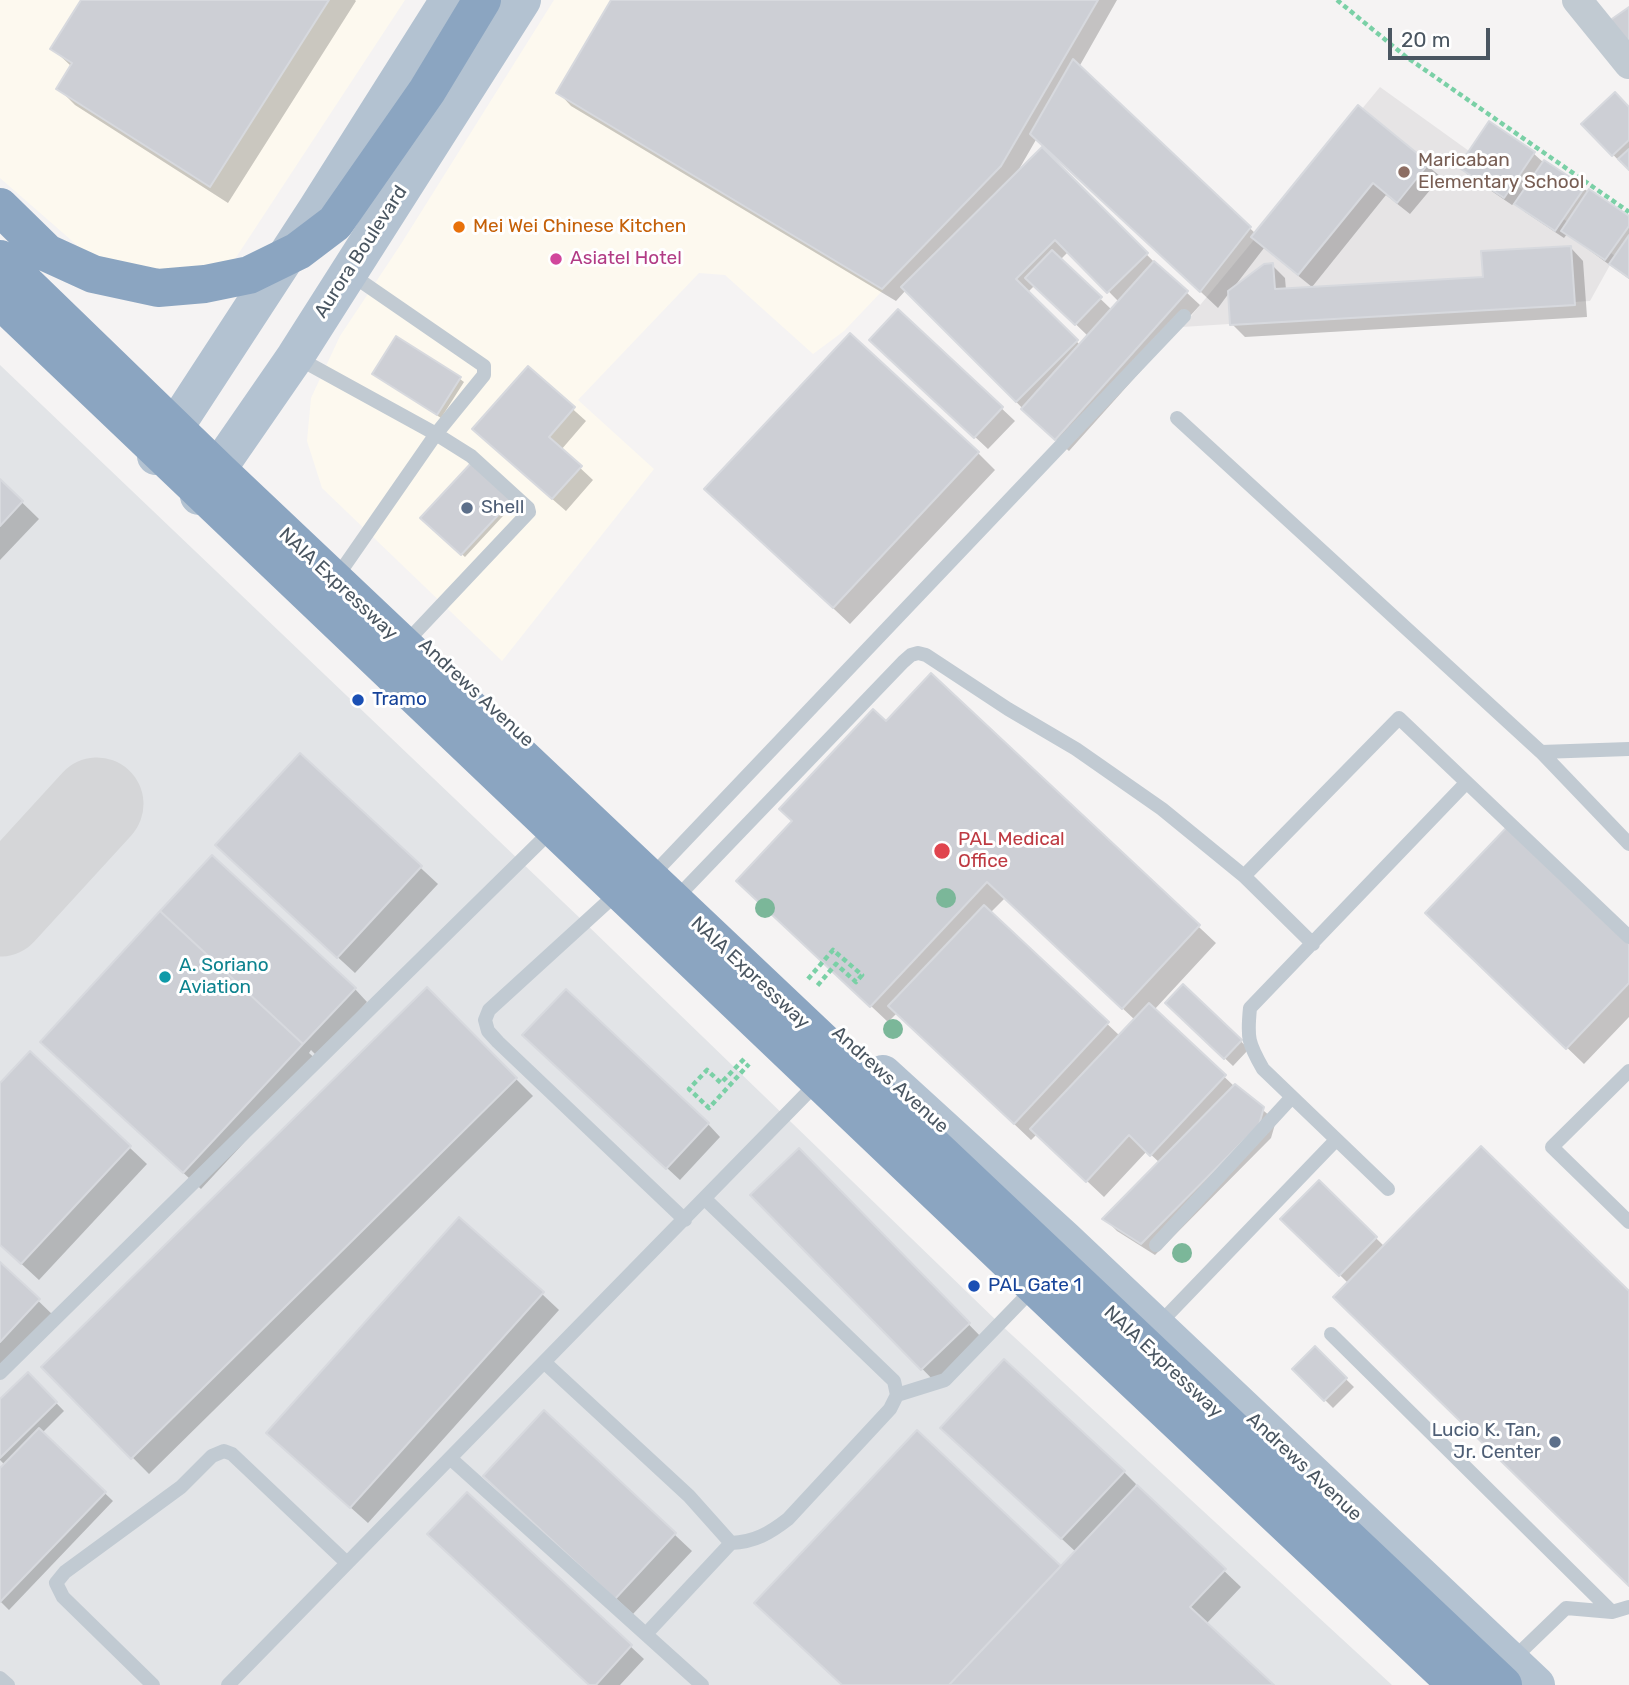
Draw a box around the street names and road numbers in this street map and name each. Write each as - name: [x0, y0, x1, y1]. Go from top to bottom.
- street label: Aurora Boulevard: [310, 182, 412, 322]
- street label: NAIA Expressway: [274, 523, 402, 645]
- street label: Andrews Avenue: [414, 634, 538, 752]
- street label: NAIA Expressway: [686, 912, 814, 1034]
- street label: Andrews Avenue: [827, 1022, 953, 1138]
- street label: NAIA Expressway: [1099, 1301, 1227, 1423]
- street label: Andrews Avenue: [1242, 1408, 1366, 1526]

